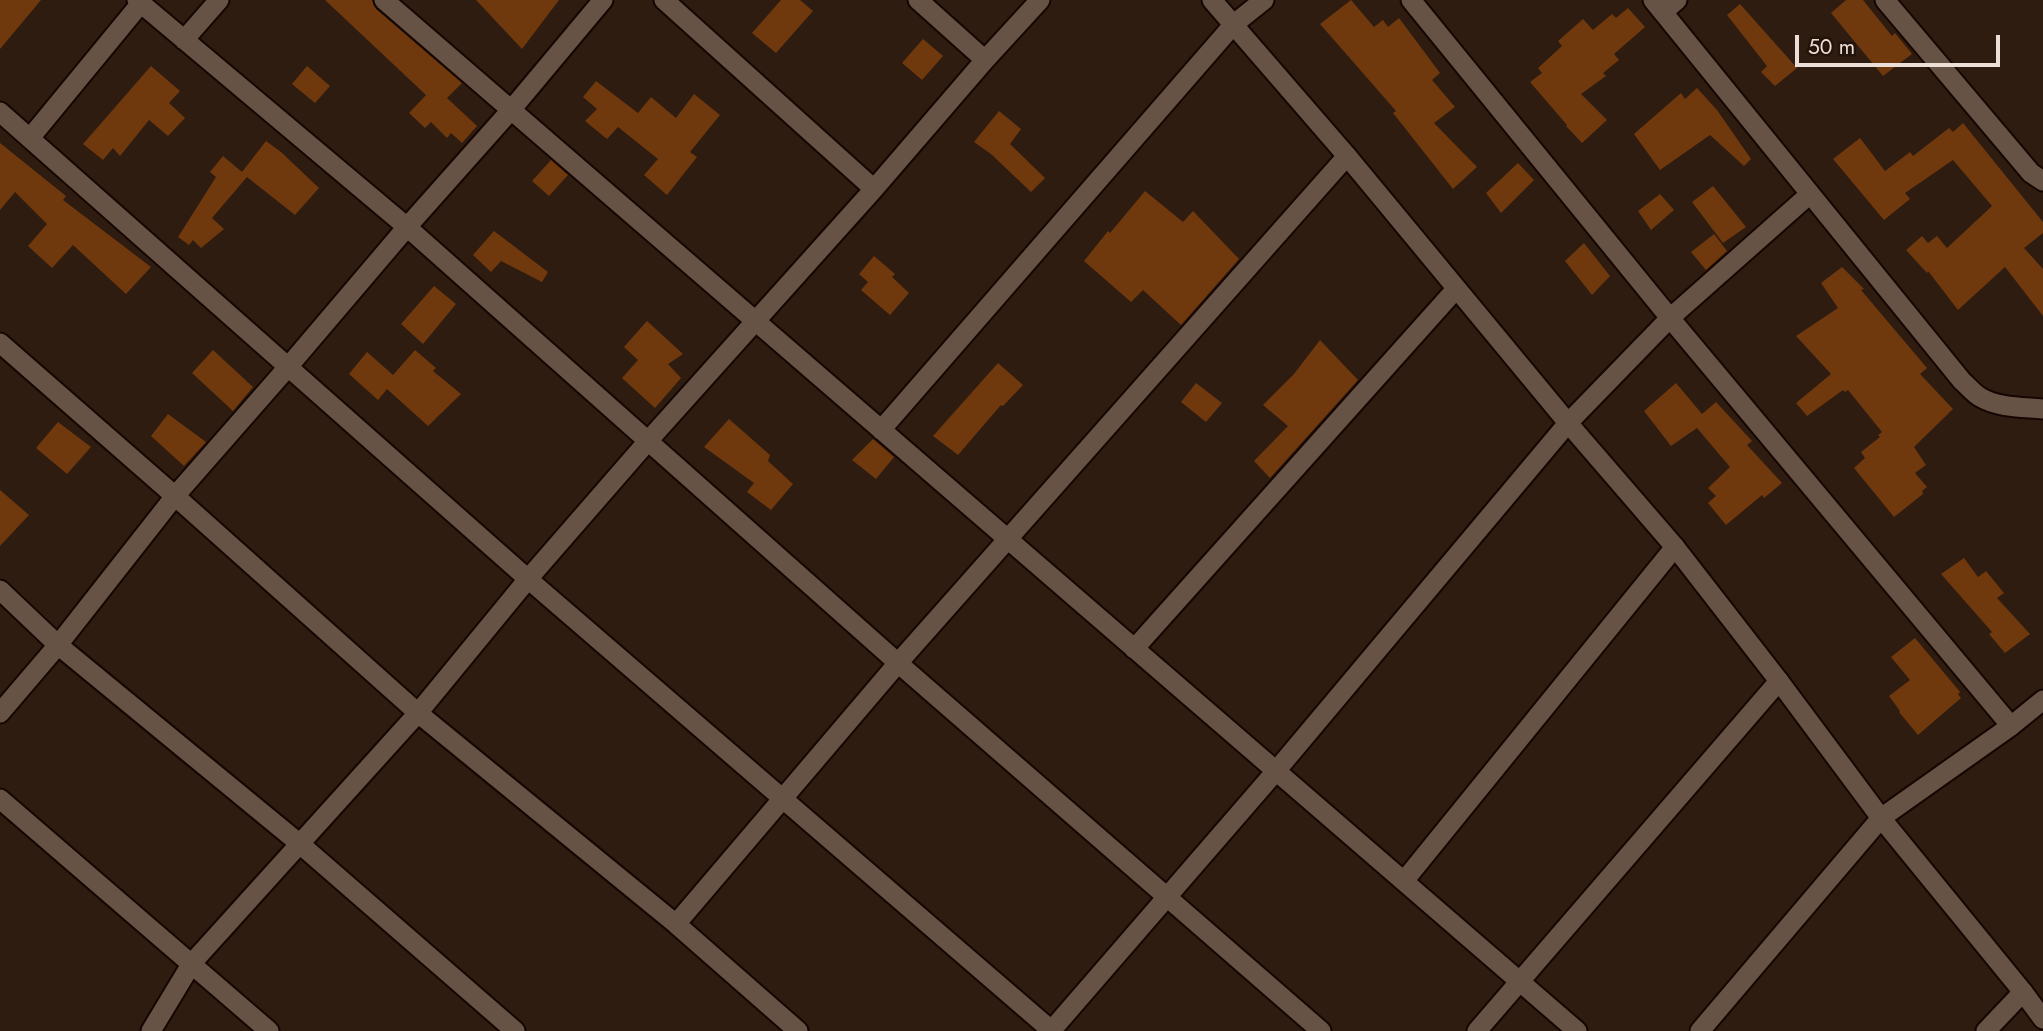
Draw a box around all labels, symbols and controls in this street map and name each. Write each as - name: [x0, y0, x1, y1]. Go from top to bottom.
- scale bar: [1798, 21, 2003, 65]
- text: 50 m: [1808, 32, 1855, 62]

